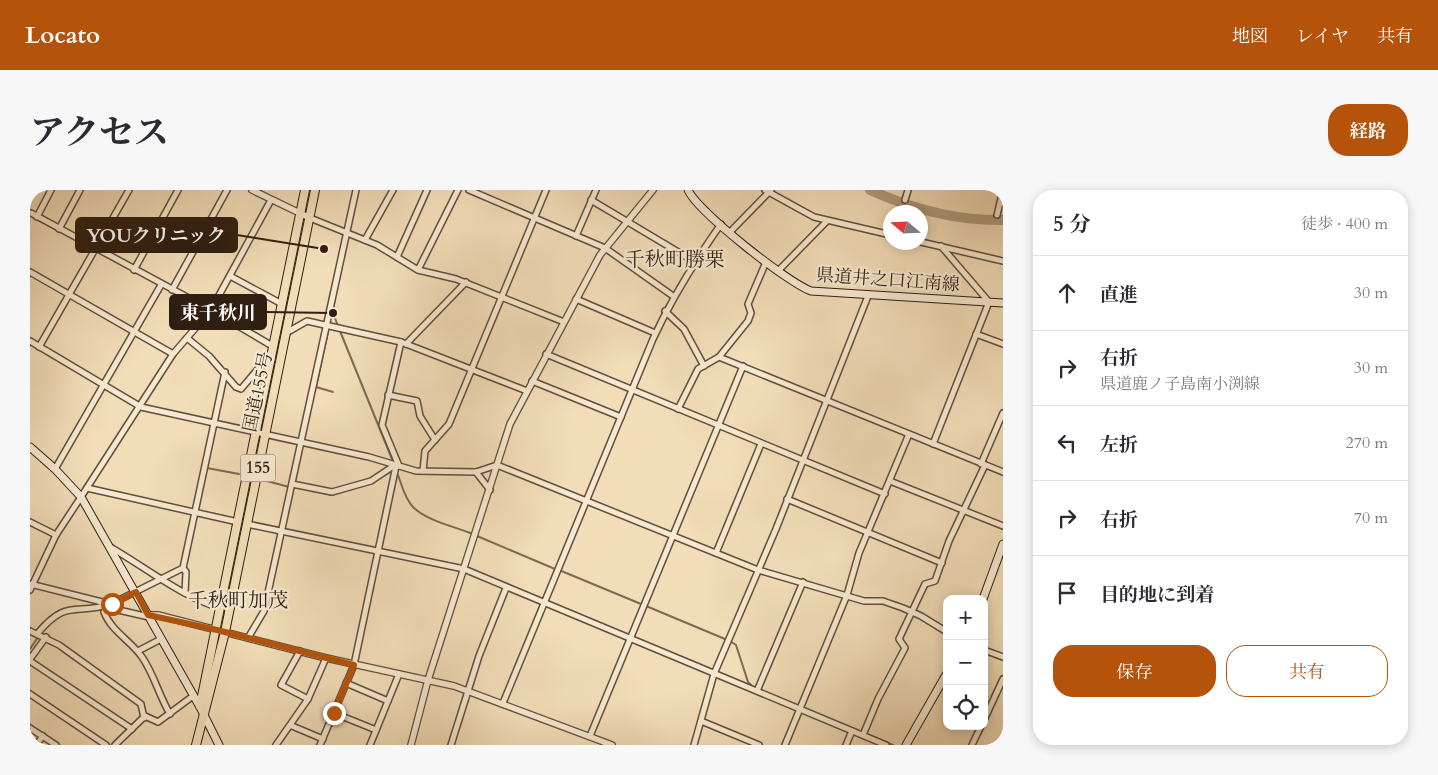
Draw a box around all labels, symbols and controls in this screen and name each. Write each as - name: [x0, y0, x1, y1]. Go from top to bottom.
- text: Locato: [25, 19, 100, 52]
- text: 地図: [1232, 24, 1268, 49]
- text: レイヤ: [1296, 24, 1349, 49]
- text: 共有: [1377, 24, 1413, 49]
- button: 経路: [1328, 104, 1408, 156]
- text: アクセス: [30, 109, 169, 157]
- north arrow: [883, 205, 928, 250]
- text: 5 分: [1053, 210, 1090, 239]
- text: 徒歩 · 400 m: [1301, 213, 1388, 235]
- callout: YOUクリニック: [76, 218, 237, 252]
- text: YOUクリニック: [86, 223, 226, 249]
- district label: 千秋町勝栗: [625, 246, 725, 273]
- street label: 県道井之口江南線: [815, 263, 961, 297]
- icon: ahead: [1053, 279, 1081, 307]
- text: 直進: [1100, 282, 1138, 308]
- text: 30 m: [1354, 282, 1388, 304]
- callout: 東千秋川: [170, 295, 266, 329]
- text: 東千秋川: [180, 300, 256, 326]
- text: 右折: [1100, 345, 1138, 371]
- street label: 国道155号: [237, 349, 279, 435]
- icon: right: [1053, 354, 1081, 382]
- text: 30 m: [1354, 357, 1388, 379]
- text: 県道鹿ノ子島南小渕線: [1100, 373, 1260, 395]
- icon: left: [1053, 429, 1081, 457]
- text: 左折: [1100, 432, 1138, 458]
- text: 270 m: [1346, 432, 1388, 454]
- road number: 155: [240, 454, 276, 482]
- icon: right: [1053, 504, 1081, 532]
- text: 右折: [1100, 507, 1138, 533]
- text: 70 m: [1354, 507, 1388, 529]
- icon: arrive: [1053, 579, 1081, 607]
- text: 目的地に到着: [1100, 582, 1214, 608]
- district label: 千秋町加茂: [188, 587, 288, 614]
- route start: [101, 593, 124, 616]
- map controls: [943, 595, 988, 730]
- button: +: [943, 595, 988, 640]
- button: −: [943, 640, 988, 685]
- button: 保存: [1053, 645, 1216, 697]
- button: 共有: [1226, 645, 1388, 697]
- button: locate: [943, 685, 988, 730]
- route end: [323, 702, 346, 725]

